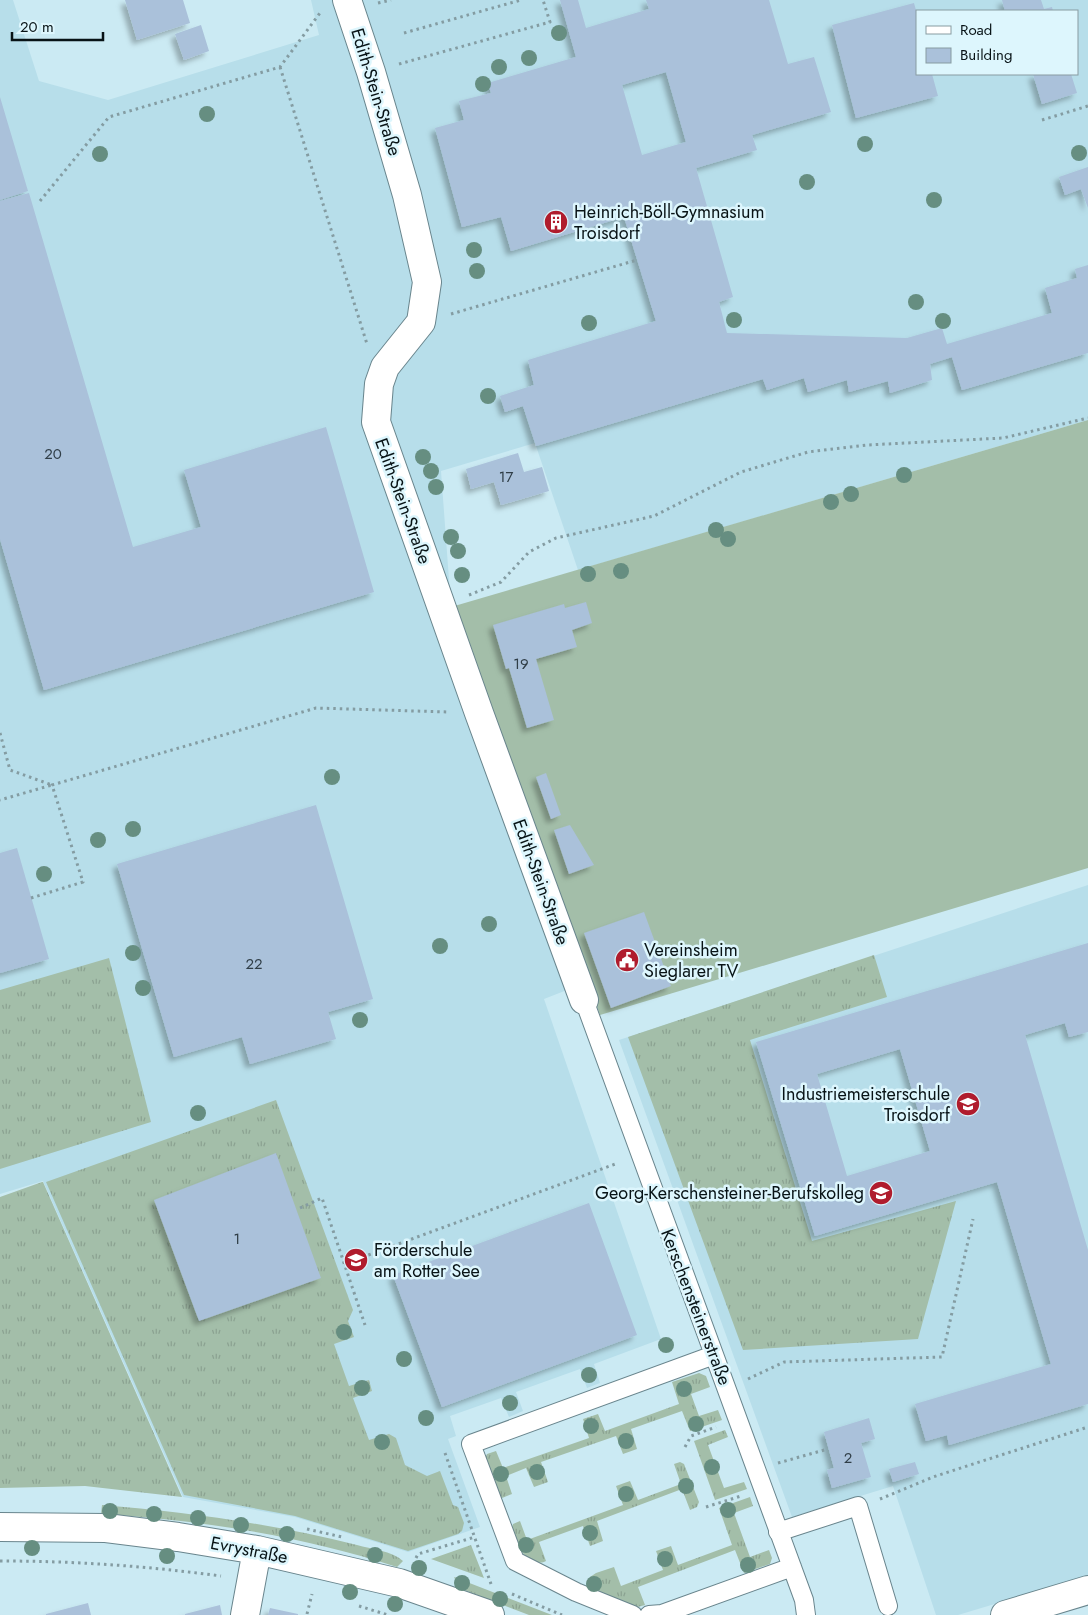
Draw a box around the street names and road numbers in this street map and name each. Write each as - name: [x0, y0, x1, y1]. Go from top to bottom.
- street label: Edith-Stein-Straße: [344, 25, 408, 159]
- street label: Edith-Stein-Straße: [368, 434, 438, 568]
- street label: Edith-Stein-Straße: [506, 815, 576, 949]
- street label: Kerschensteinerstraße: [654, 1225, 738, 1389]
- street label: Evrystraße: [208, 1530, 290, 1570]

